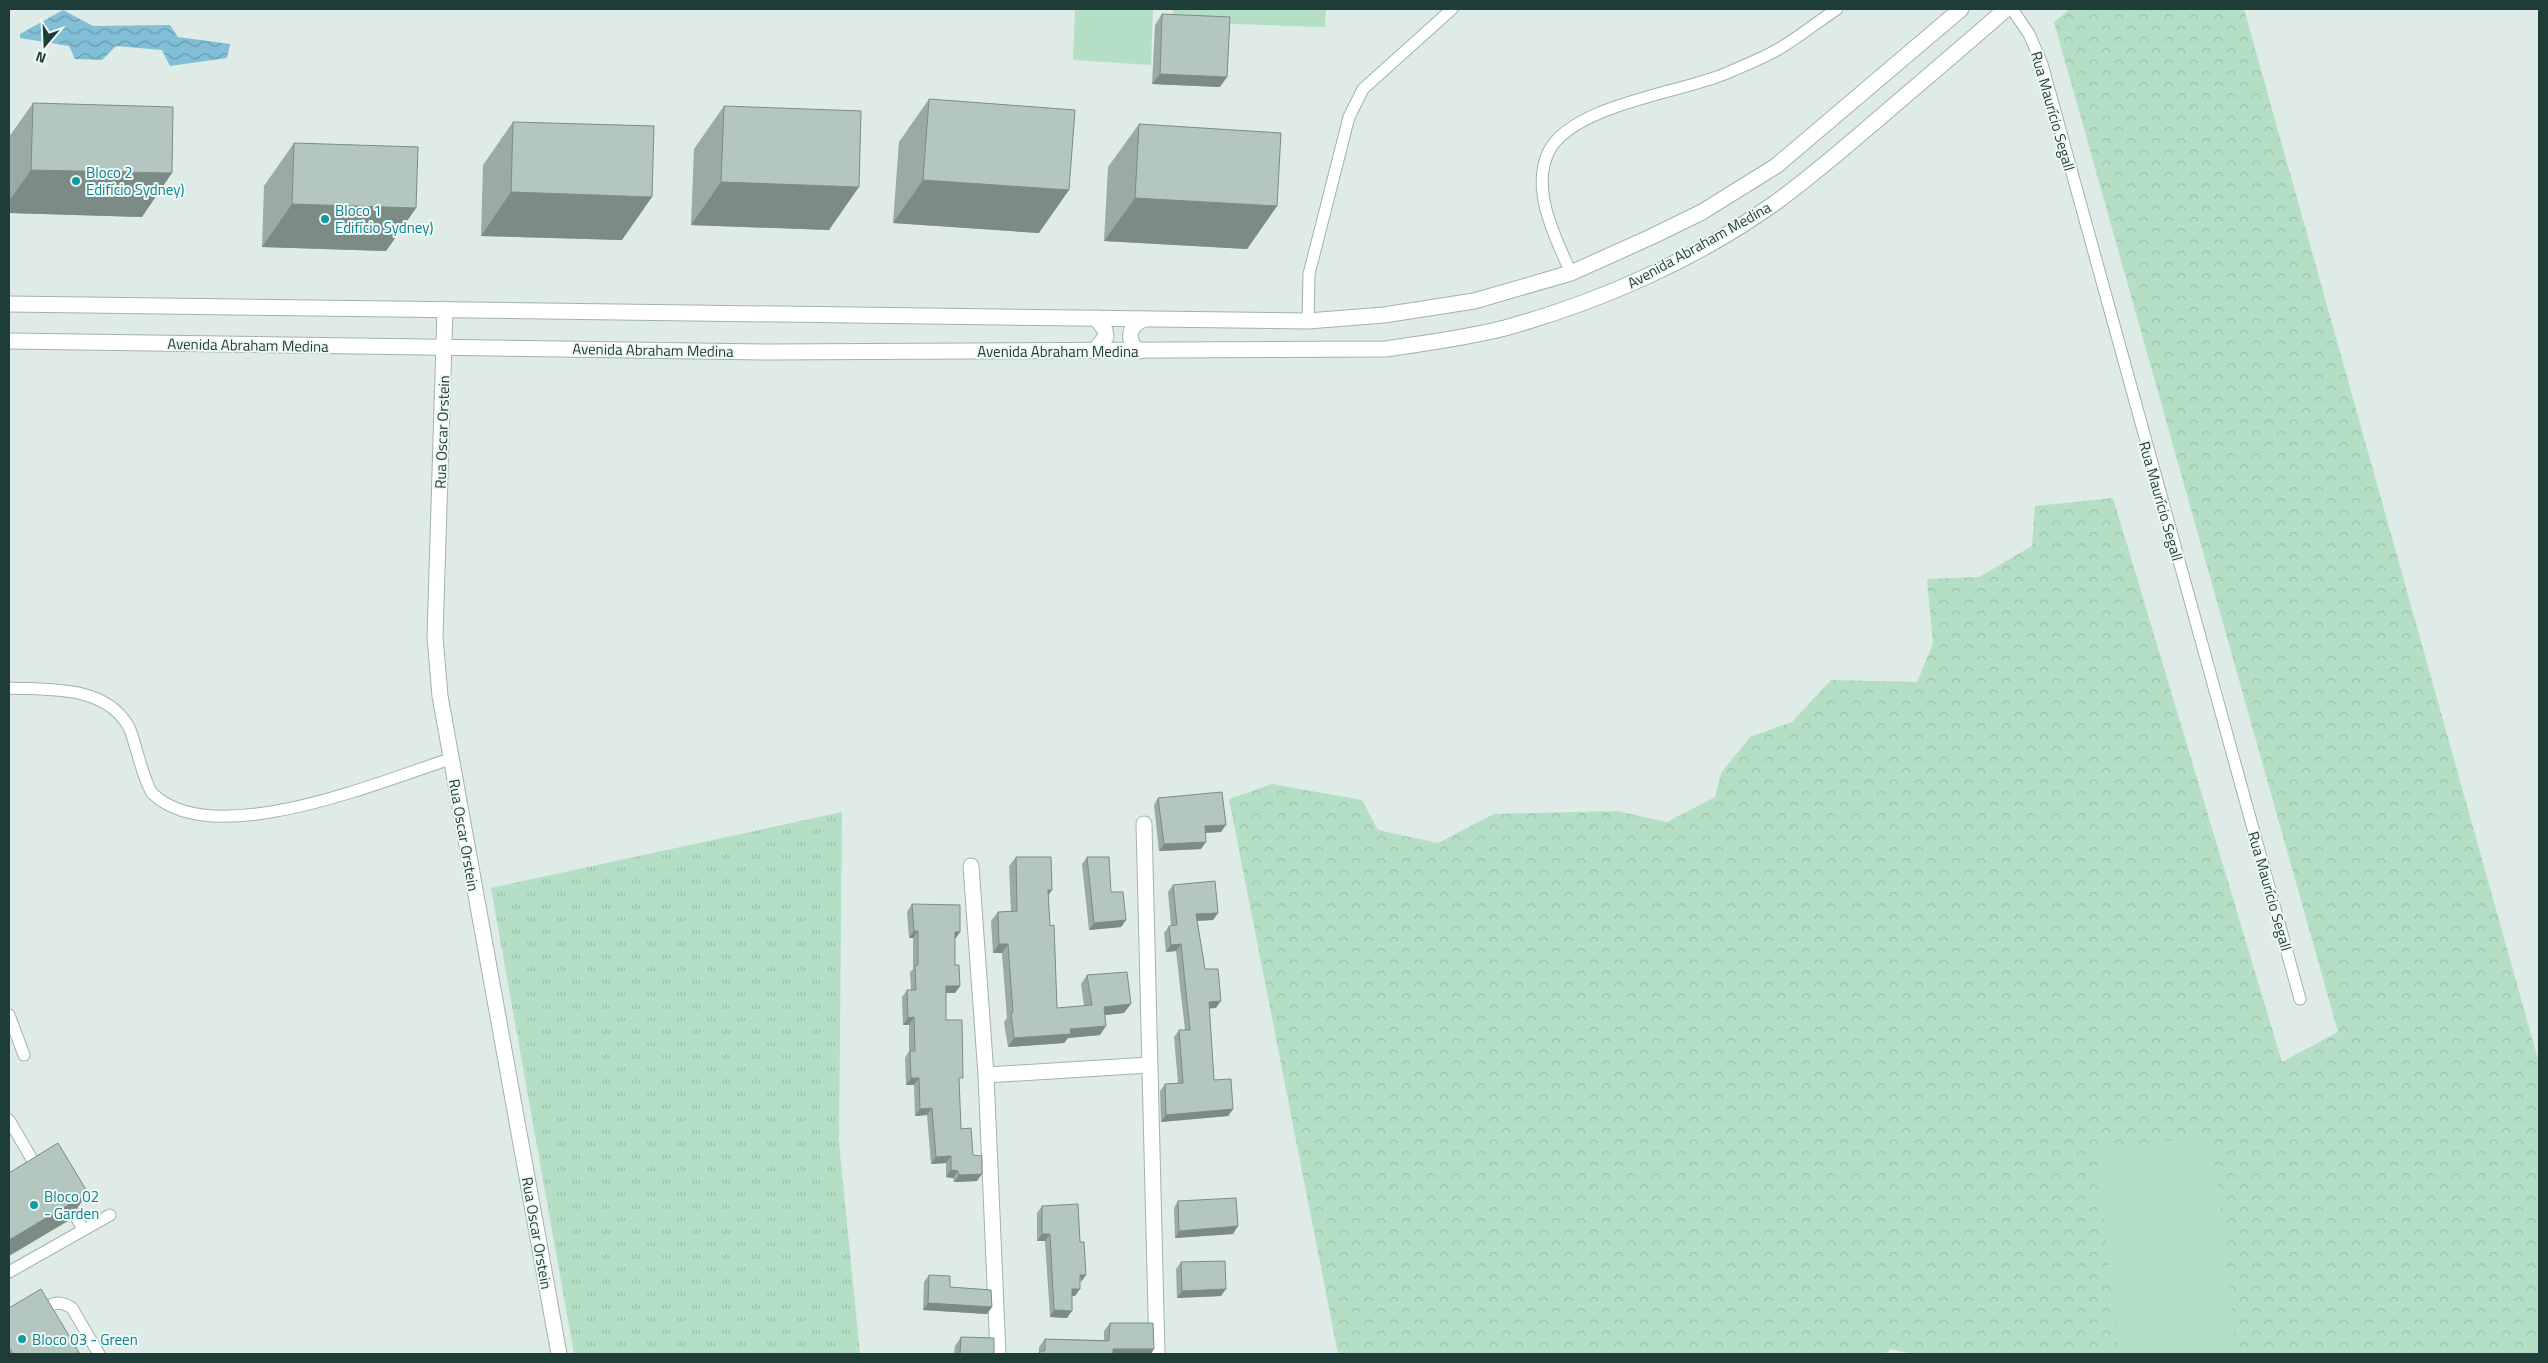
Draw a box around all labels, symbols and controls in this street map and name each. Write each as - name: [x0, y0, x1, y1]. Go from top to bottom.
- north arrow: [20, 20, 70, 70]
- text: N: [33, 46, 49, 69]
- street label: Rua Maurício Segall: [2025, 49, 2081, 173]
- place label: Bloco 2 Edifício Sydney): [86, 161, 184, 201]
- marker: Bloco 2 Edifício Sydney): [70, 175, 82, 187]
- street label: Avenida Abraham Medina: [1623, 196, 1776, 294]
- place label: Bloco 1 Edifício Sydney): [335, 199, 433, 239]
- marker: Bloco 1 Edifício Sydney): [319, 213, 331, 225]
- street label: Avenida Abraham Medina: [167, 332, 329, 358]
- street label: Avenida Abraham Medina: [572, 337, 734, 363]
- street label: Avenida Abraham Medina: [977, 340, 1139, 363]
- street label: Rua Oscar Orstein: [429, 375, 455, 489]
- street label: Rua Maurício Segall: [2133, 439, 2189, 563]
- street label: Rua Oscar Orstein: [443, 777, 485, 893]
- street label: Rua Maurício Segall: [2242, 829, 2298, 953]
- street label: Rua Oscar Orstein: [516, 1175, 558, 1291]
- place label: Bloco 02 - Garden: [44, 1185, 99, 1225]
- marker: Bloco 02 - Garden: [28, 1199, 40, 1211]
- place label: Bloco 03 - Green: [32, 1328, 138, 1351]
- marker: Bloco 03 - Green: [16, 1333, 28, 1345]

